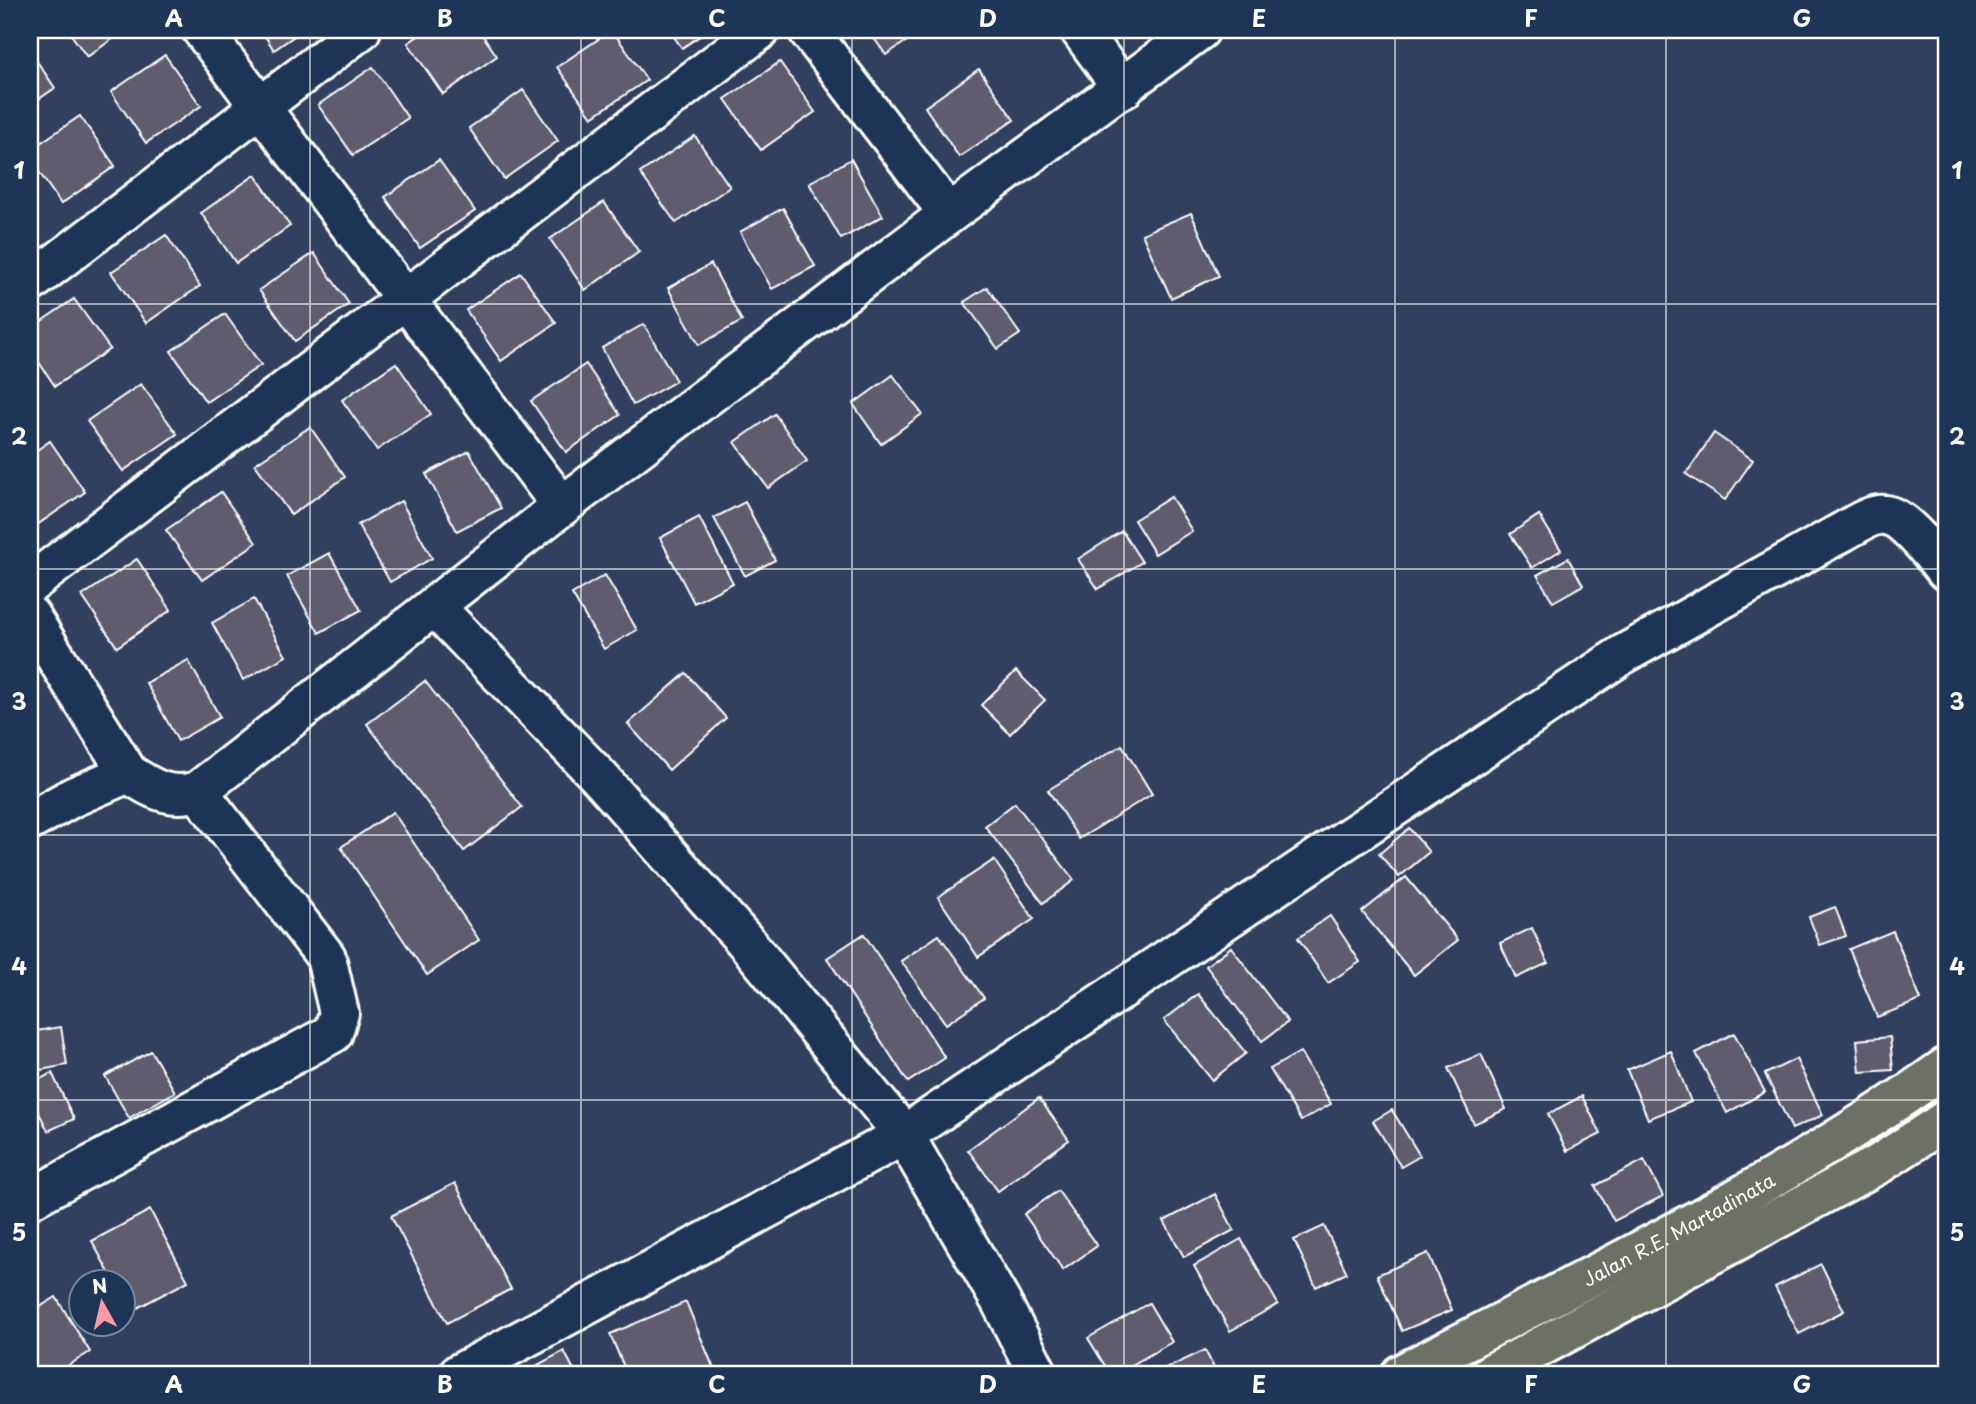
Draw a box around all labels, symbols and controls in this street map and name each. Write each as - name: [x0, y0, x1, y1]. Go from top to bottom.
- text: A: [165, 0, 183, 35]
- text: B: [437, 0, 453, 35]
- text: C: [708, 0, 726, 35]
- text: D: [979, 0, 997, 35]
- text: E: [1252, 0, 1266, 35]
- text: F: [1524, 0, 1538, 35]
- text: G: [1793, 0, 1811, 35]
- text: 1: [14, 152, 25, 187]
- text: 1: [1952, 152, 1963, 187]
- text: 2: [11, 418, 27, 453]
- text: 2: [1949, 418, 1965, 453]
- text: 3: [11, 683, 27, 718]
- text: 3: [1949, 683, 1965, 718]
- text: 4: [11, 948, 27, 983]
- text: 4: [1949, 948, 1965, 983]
- street label: Jalan R.E. Martadinata: [1577, 1166, 1780, 1293]
- text: 5: [12, 1214, 26, 1249]
- text: 5: [1950, 1214, 1964, 1249]
- north arrow: [66, 1268, 136, 1338]
- text: N: [90, 1270, 109, 1300]
- text: A: [165, 1366, 183, 1401]
- text: B: [437, 1366, 453, 1401]
- text: C: [708, 1366, 726, 1401]
- text: D: [979, 1366, 997, 1401]
- text: E: [1252, 1366, 1266, 1401]
- text: F: [1524, 1366, 1538, 1401]
- text: G: [1793, 1366, 1811, 1401]

